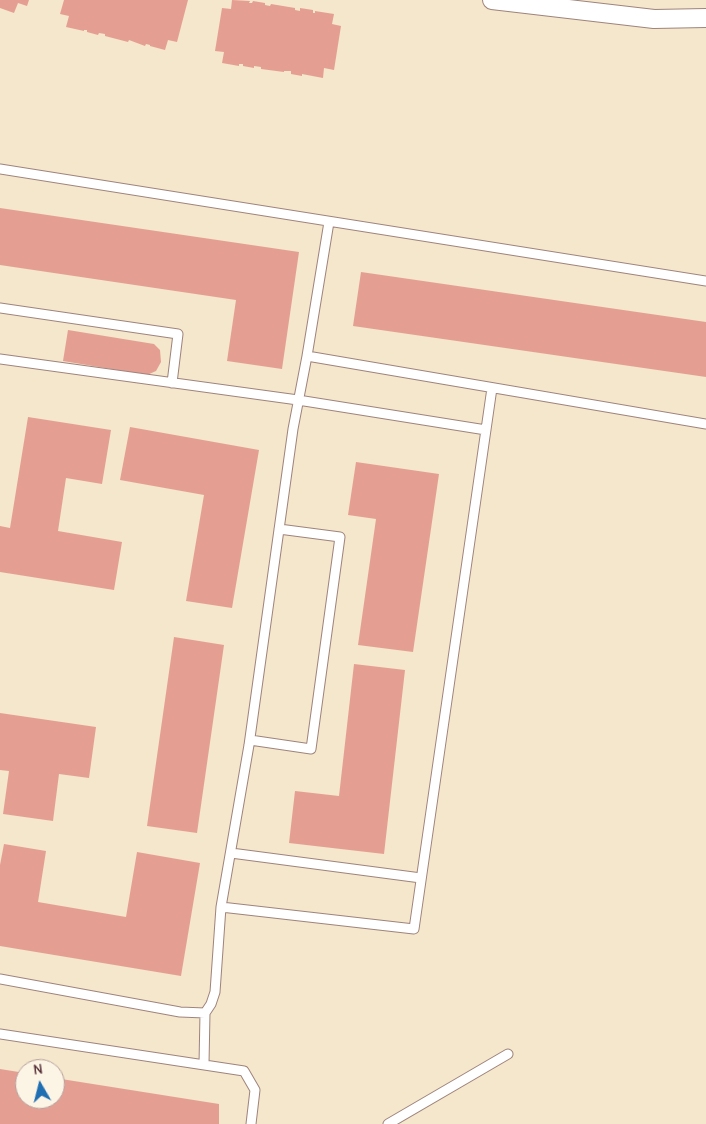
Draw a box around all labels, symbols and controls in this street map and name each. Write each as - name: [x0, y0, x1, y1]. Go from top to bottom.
- north arrow: [15, 1059, 65, 1109]
- text: N: [32, 1061, 44, 1079]

